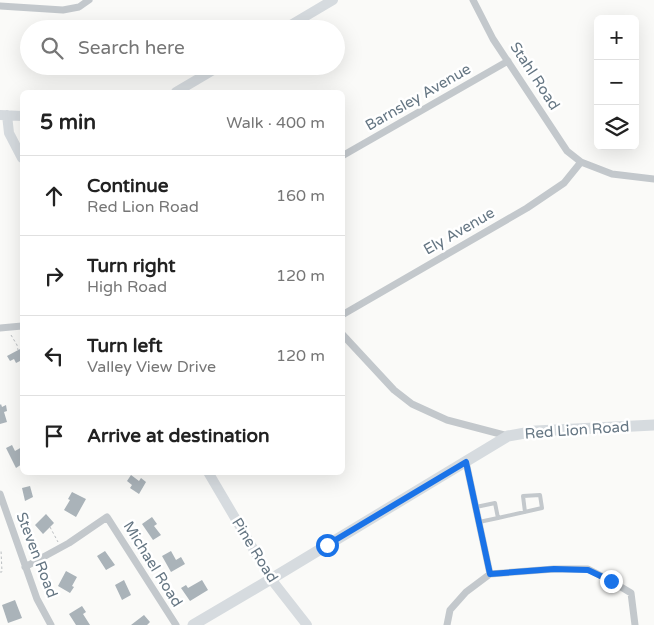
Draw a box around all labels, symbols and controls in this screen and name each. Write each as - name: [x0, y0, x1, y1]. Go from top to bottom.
- map controls: [594, 15, 639, 150]
- button: +: [594, 15, 639, 60]
- search box: [20, 20, 345, 75]
- icon: search: [38, 34, 66, 62]
- text: Search here: [78, 37, 185, 59]
- street label: Stahl Road: [506, 39, 564, 113]
- street label: Barnsley Avenue: [362, 60, 474, 134]
- button: −: [594, 60, 639, 105]
- button: layers: [594, 105, 639, 150]
- text: 5 min: [40, 110, 96, 135]
- text: Walk · 400 m: [226, 113, 325, 133]
- text: Continue: [87, 175, 169, 197]
- icon: ahead: [40, 182, 68, 210]
- text: 160 m: [276, 186, 325, 206]
- text: Red Lion Road: [87, 197, 199, 217]
- street label: Ely Avenue: [420, 203, 498, 259]
- text: Turn right: [87, 255, 175, 277]
- icon: right: [40, 262, 68, 290]
- text: 120 m: [276, 266, 325, 286]
- text: High Road: [87, 277, 167, 297]
- text: Turn left: [87, 335, 163, 357]
- icon: left: [40, 342, 68, 370]
- text: 120 m: [276, 346, 325, 366]
- text: Valley View Drive: [87, 357, 216, 377]
- street label: Red Lion Road: [524, 417, 630, 443]
- icon: arrive: [40, 422, 68, 450]
- text: Arrive at destination: [87, 425, 270, 447]
- street label: Steven Road: [12, 510, 62, 600]
- street label: Pine Road: [228, 514, 282, 586]
- street label: Michael Road: [120, 518, 186, 610]
- route start: [316, 534, 339, 557]
- route end: [600, 570, 623, 593]

